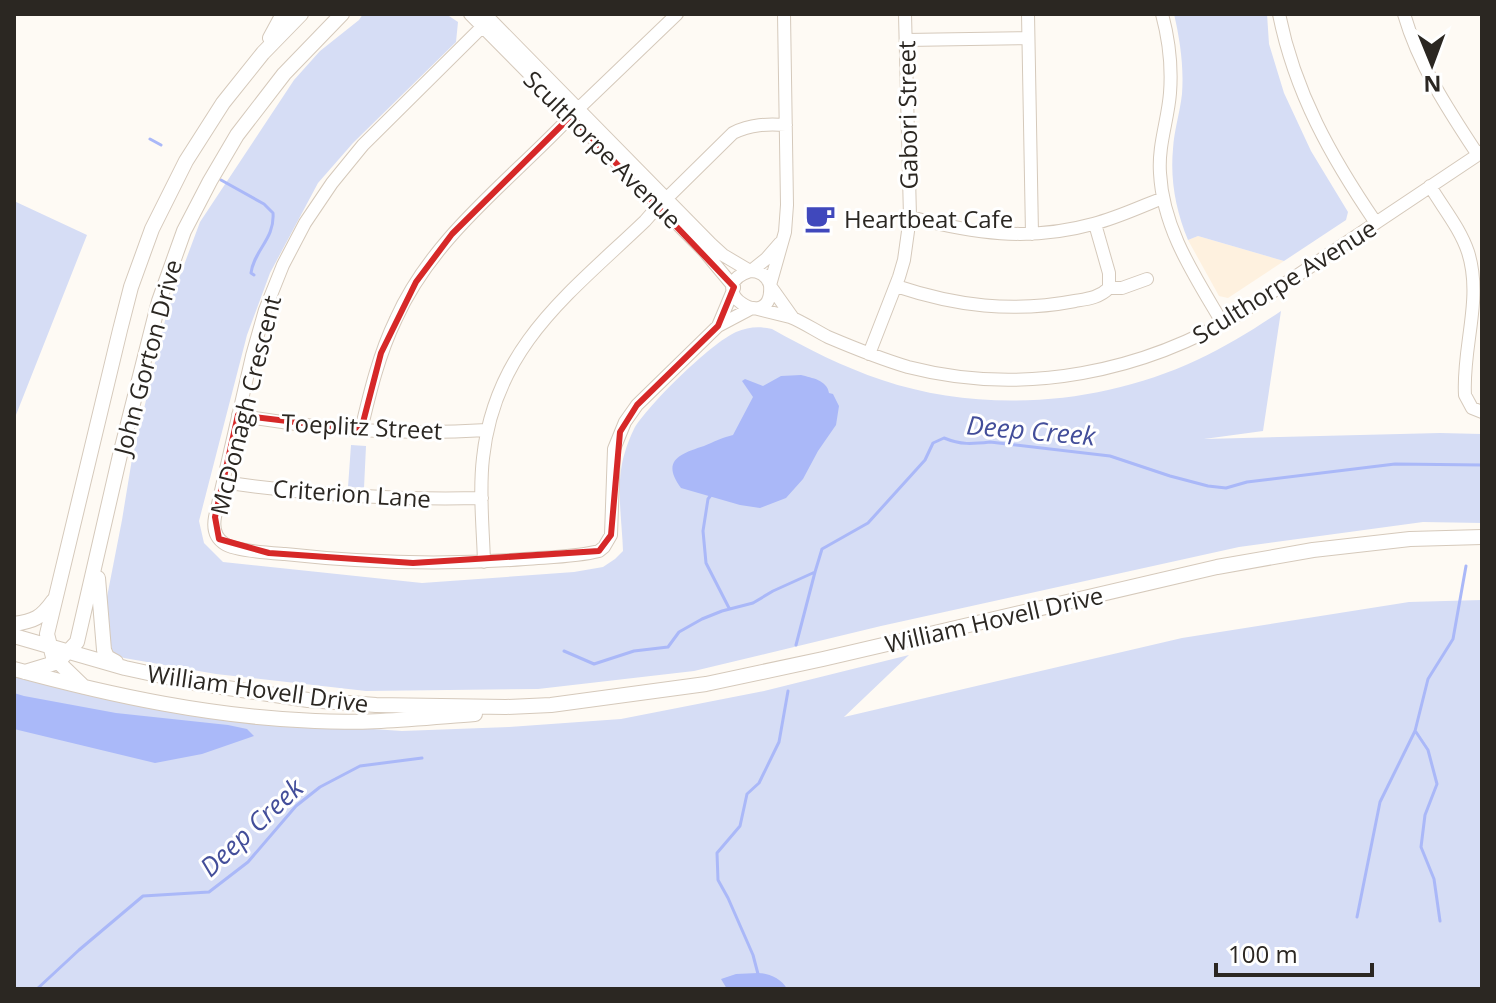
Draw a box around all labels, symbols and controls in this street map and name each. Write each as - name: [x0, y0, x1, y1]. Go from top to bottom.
- north arrow: [1392, 24, 1472, 104]
- street label: Gabori Street: [889, 40, 925, 190]
- street label: Sculthorpe Avenue: [517, 63, 689, 235]
- text: N: [1423, 70, 1442, 100]
- cafe icon: Heartbeat Cafe: [803, 201, 837, 235]
- place label: Heartbeat Cafe: [844, 202, 1013, 235]
- street label: Sculthorpe Avenue: [1186, 211, 1382, 351]
- street label: John Gorton Drive: [105, 256, 189, 460]
- street label: McDonagh Crescent: [202, 292, 288, 518]
- street label: Toeplitz Street: [281, 405, 443, 447]
- water label: Deep Creek: [965, 406, 1098, 454]
- street label: Criterion Lane: [272, 471, 432, 515]
- street label: William Hovell Drive: [882, 578, 1106, 660]
- street label: William Hovell Drive: [145, 656, 371, 720]
- water label: Deep Creek: [191, 769, 311, 884]
- scale bar: [1216, 927, 1372, 977]
- text: 100 m: [1228, 937, 1298, 970]

